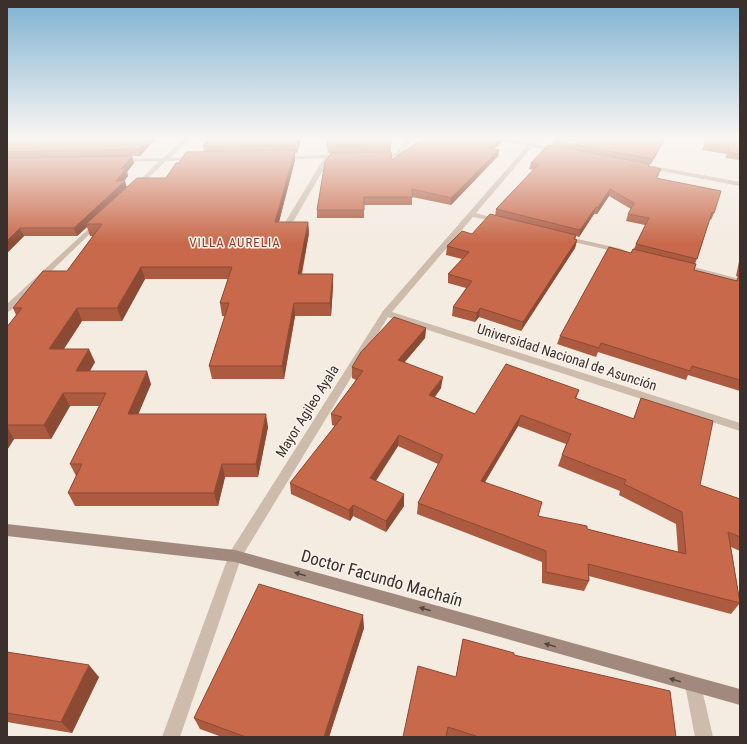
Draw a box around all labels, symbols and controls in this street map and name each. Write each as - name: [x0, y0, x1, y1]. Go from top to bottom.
- district label: VILLA AURELIA: [189, 235, 281, 250]
- street label: Universidad Nacional de Asunción: [475, 320, 659, 394]
- street label: Mayor Agileo Ayala: [272, 362, 342, 460]
- street label: Doctor Facundo Machaín: [299, 545, 465, 611]
- one-way arrow: [294, 571, 306, 577]
- one-way arrow: [419, 606, 431, 612]
- one-way arrow: [544, 641, 556, 647]
- one-way arrow: [669, 677, 681, 683]

